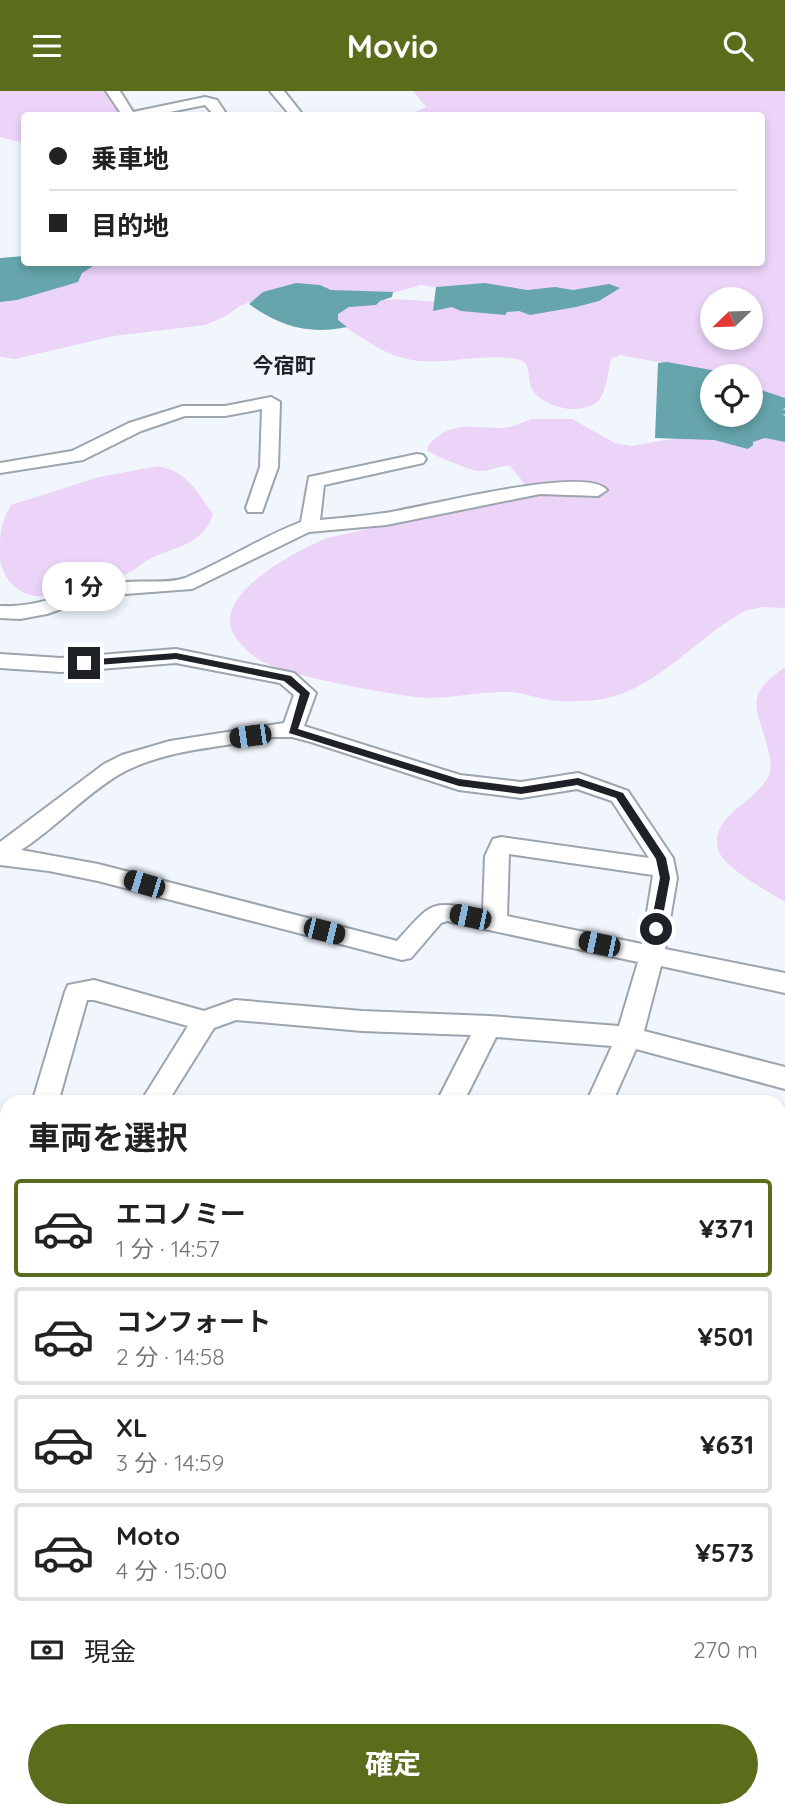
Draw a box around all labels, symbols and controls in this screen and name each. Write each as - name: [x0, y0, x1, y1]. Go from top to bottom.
- text: Movio: [347, 26, 438, 66]
- icon: menu: [28, 27, 66, 65]
- icon: search: [719, 27, 757, 65]
- text: 乗車地: [91, 142, 169, 175]
- text: 目的地: [91, 209, 169, 242]
- north arrow: [700, 287, 763, 350]
- map controls: [700, 287, 763, 427]
- district label: 今宿町: [253, 352, 316, 378]
- button: locate: [700, 364, 763, 427]
- callout: 1 分: [42, 561, 126, 611]
- text: 1 分: [65, 572, 103, 601]
- route end: [68, 647, 100, 679]
- car: [228, 723, 273, 749]
- car: [121, 868, 168, 900]
- car: [448, 902, 493, 932]
- route start: [640, 913, 672, 945]
- car: [302, 916, 347, 946]
- car: [577, 929, 622, 959]
- text: 車両を選択: [28, 1117, 188, 1157]
- icon: car: [32, 1197, 95, 1260]
- text: エコノミー: [116, 1197, 246, 1230]
- text: ¥371: [699, 1212, 754, 1245]
- text: 1 分 · 14:57: [116, 1234, 220, 1263]
- icon: car: [32, 1305, 95, 1368]
- text: コンフォート: [116, 1305, 271, 1338]
- text: ¥501: [697, 1320, 754, 1353]
- text: 2 分 · 14:58: [116, 1342, 225, 1371]
- text: XL: [116, 1411, 148, 1444]
- icon: car: [32, 1413, 95, 1476]
- text: ¥631: [700, 1428, 754, 1461]
- text: 3 分 · 14:59: [116, 1448, 224, 1477]
- text: Moto: [116, 1519, 180, 1552]
- icon: car: [32, 1521, 95, 1584]
- text: ¥573: [695, 1536, 754, 1569]
- text: 4 分 · 15:00: [116, 1556, 227, 1585]
- icon: cash: [28, 1631, 66, 1669]
- text: 現金: [84, 1635, 136, 1668]
- text: 270 m: [693, 1635, 758, 1664]
- button: 確定: [28, 1724, 758, 1804]

